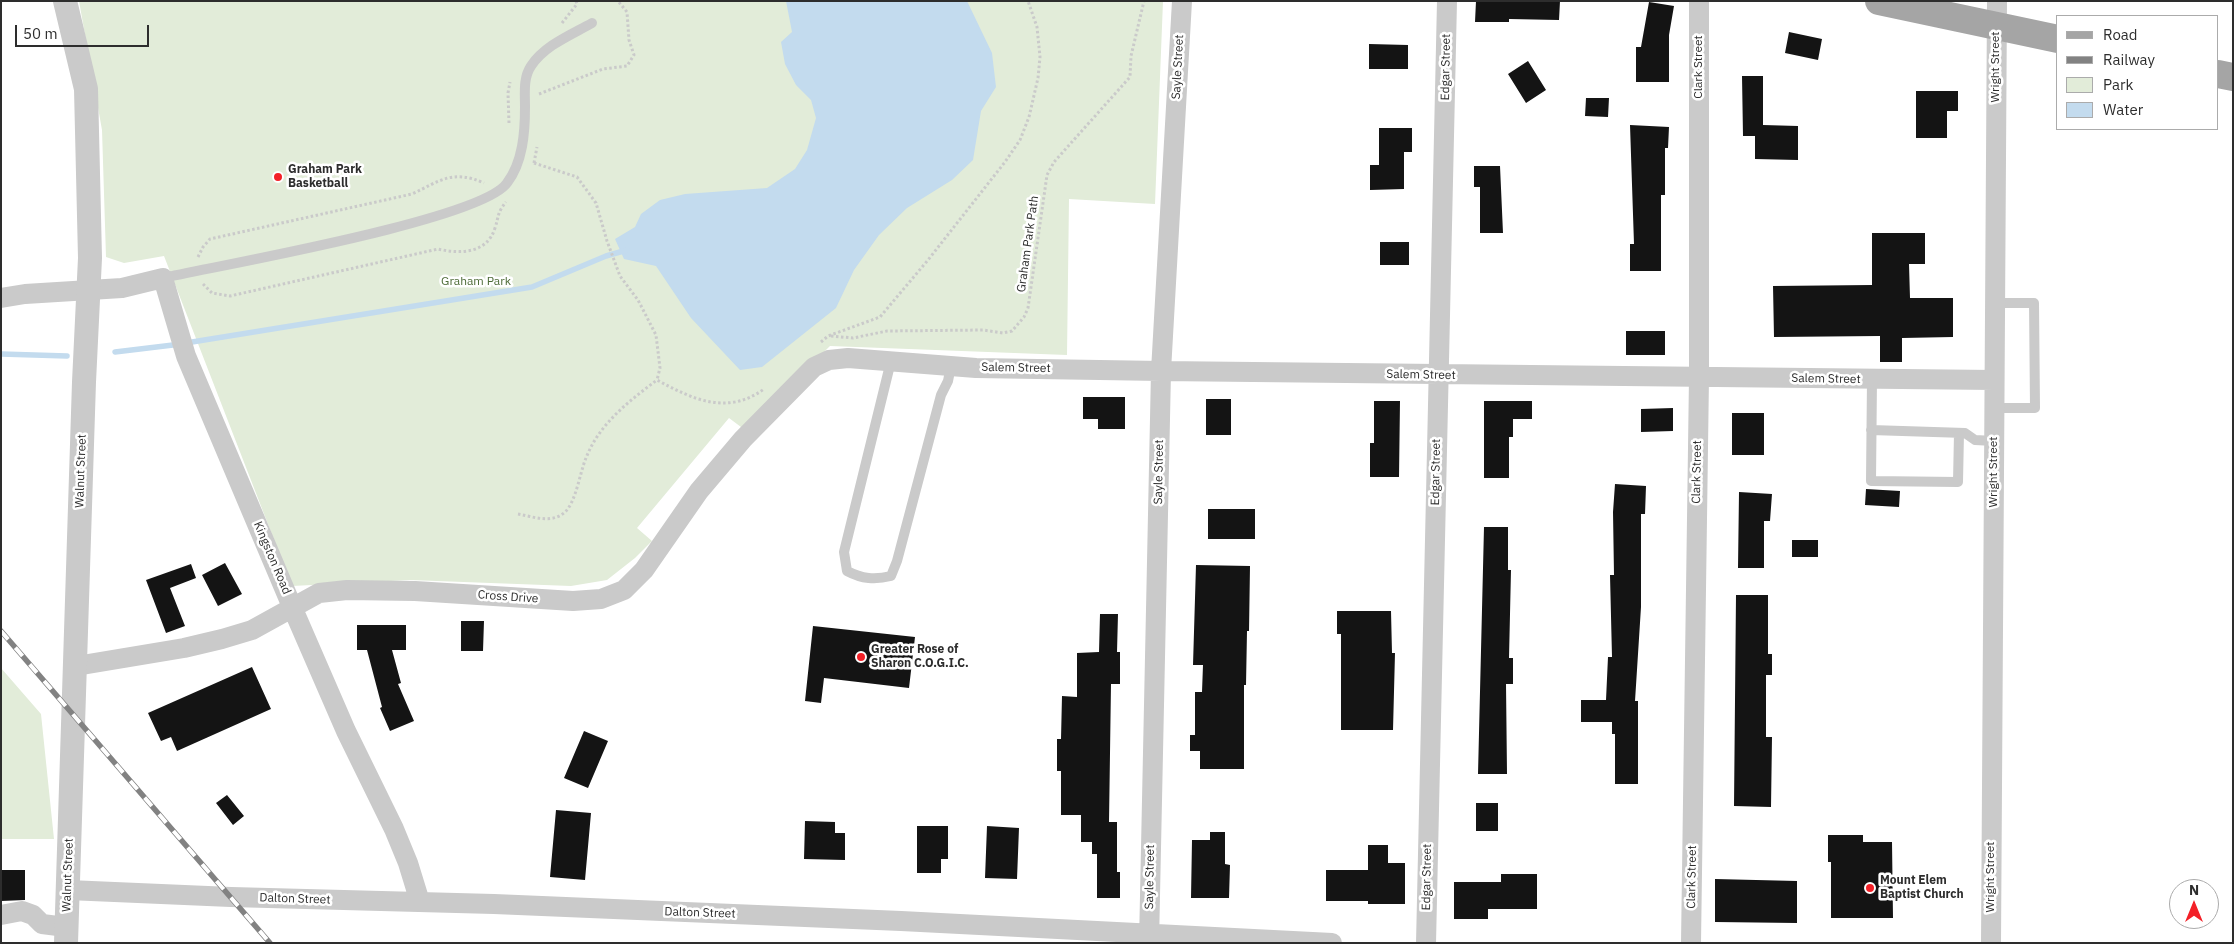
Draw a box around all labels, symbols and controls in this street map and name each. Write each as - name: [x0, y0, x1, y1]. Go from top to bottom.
- scale bar: [18, 15, 151, 47]
- legend: [2056, 15, 2219, 130]
- text: 50 m: [23, 24, 58, 43]
- text: Road: [2103, 25, 2138, 44]
- street label: Wright Street: [1989, 31, 2003, 103]
- street label: Sayle Street: [1169, 34, 1187, 100]
- street label: Edgar Street: [1438, 34, 1454, 100]
- street label: Clark Street: [1692, 35, 1706, 99]
- text: Railway: [2103, 50, 2155, 69]
- text: Park: [2103, 75, 2133, 94]
- text: Water: [2103, 100, 2143, 119]
- place label: Graham Park Basketball: [288, 163, 362, 191]
- marker: Graham Park Basketball: [272, 171, 284, 183]
- street label: Graham Park Path: [1014, 195, 1042, 293]
- park label: Graham Park: [441, 275, 511, 289]
- street label: Salem Street: [981, 360, 1051, 376]
- street label: Salem Street: [1386, 367, 1456, 383]
- street label: Salem Street: [1791, 371, 1861, 387]
- street label: Walnut Street: [73, 434, 89, 508]
- street label: Wright Street: [1987, 436, 2001, 508]
- street label: Sayle Street: [1151, 439, 1167, 505]
- street label: Edgar Street: [1428, 439, 1444, 505]
- street label: Clark Street: [1689, 440, 1705, 504]
- street label: Kingston Road: [250, 519, 294, 597]
- street label: Cross Drive: [477, 588, 539, 606]
- place label: Greater Rose of Sharon C.O.G.I.C.: [871, 643, 969, 671]
- marker: Greater Rose of Sharon C.O.G.I.C.: [855, 651, 867, 663]
- street label: Walnut Street: [60, 838, 76, 912]
- street label: Wright Street: [1984, 841, 1998, 913]
- street label: Sayle Street: [1142, 844, 1158, 910]
- street label: Edgar Street: [1419, 844, 1435, 910]
- street label: Clark Street: [1684, 845, 1700, 909]
- place label: Mount Elem Baptist Church: [1880, 874, 1964, 902]
- north arrow: [2169, 879, 2219, 929]
- text: N: [2189, 881, 2199, 899]
- marker: Mount Elem Baptist Church: [1864, 882, 1876, 894]
- street label: Dalton Street: [259, 891, 331, 907]
- street label: Dalton Street: [664, 905, 736, 921]

